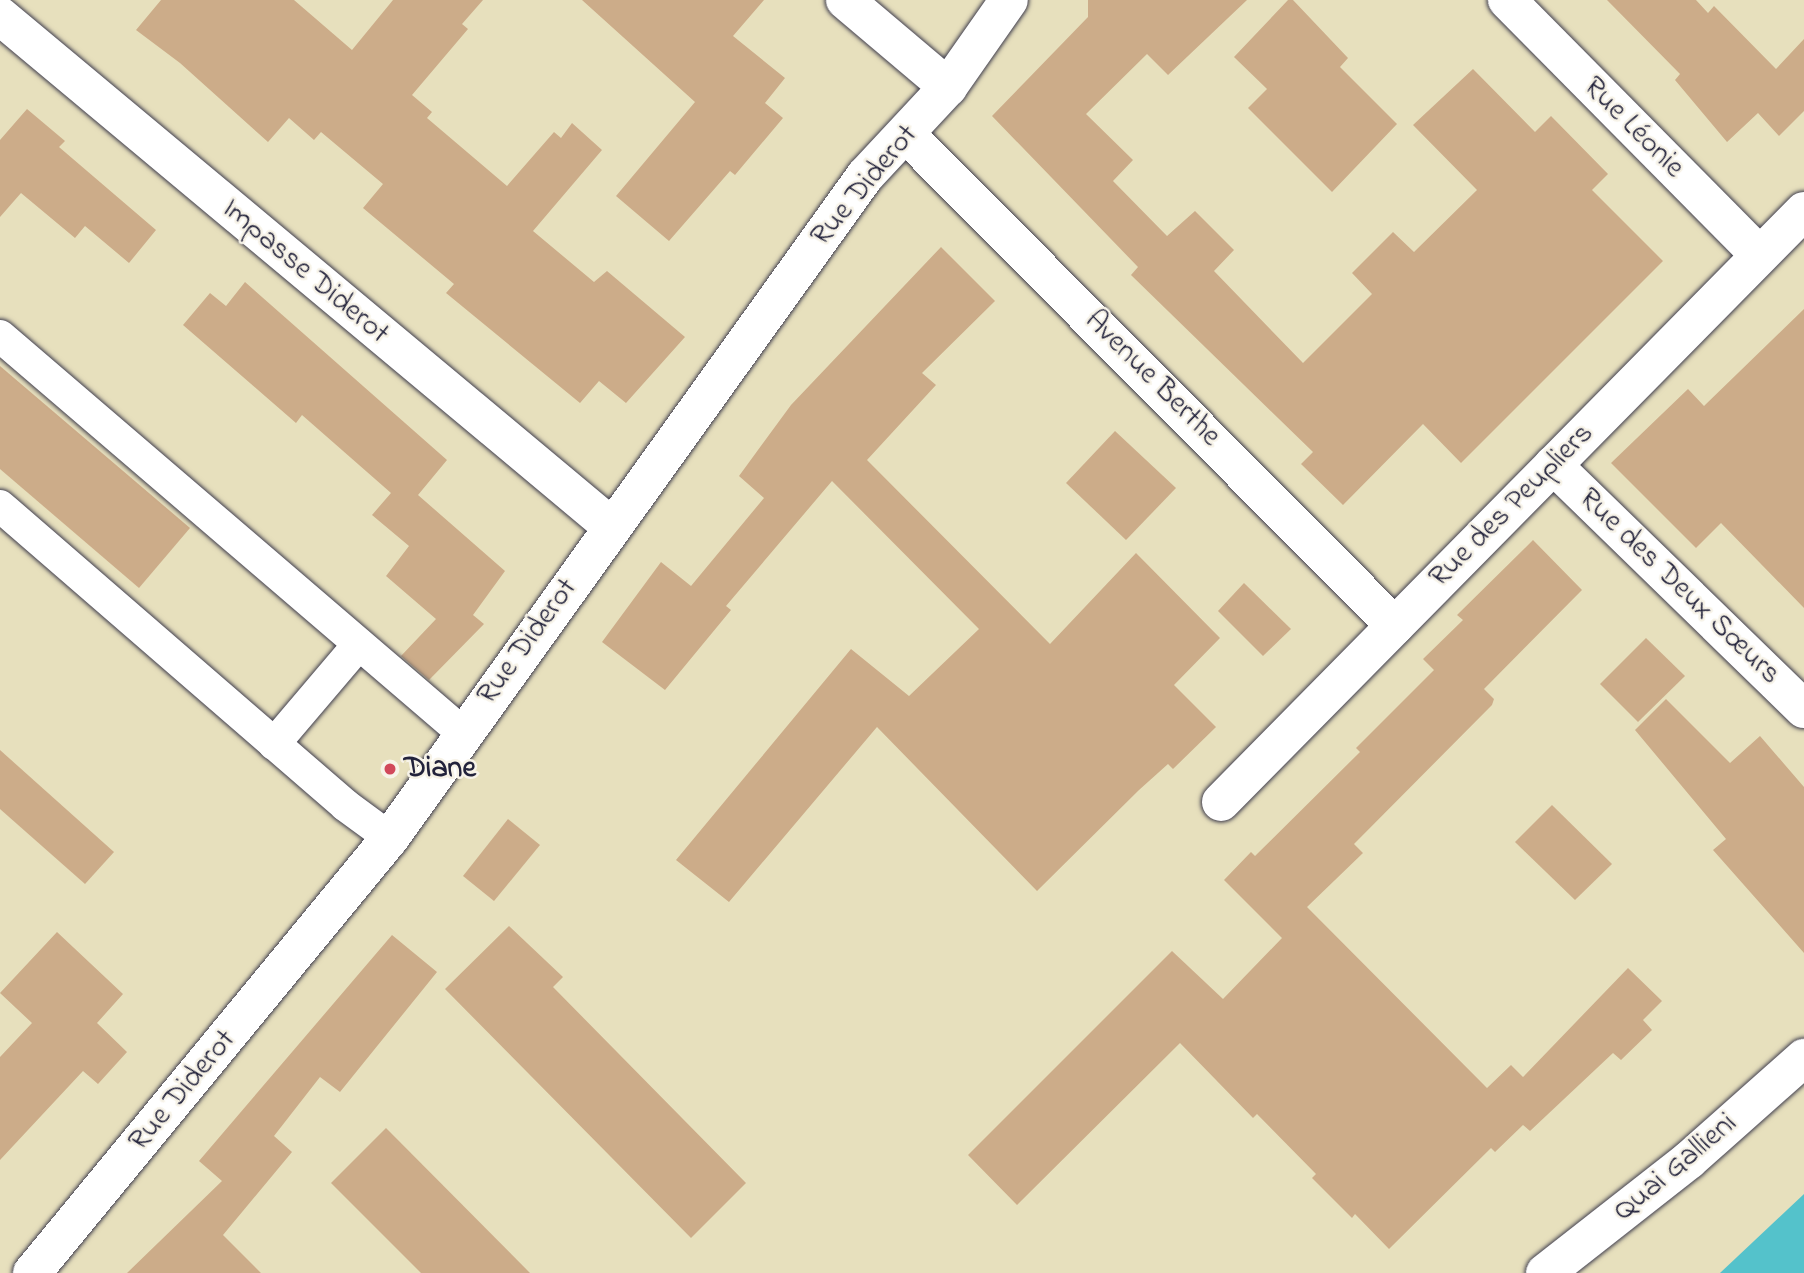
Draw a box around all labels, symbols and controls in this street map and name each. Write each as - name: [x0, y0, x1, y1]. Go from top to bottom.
- street label: Rue Léonie: [1575, 70, 1691, 186]
- street label: Rue Diderot: [804, 118, 926, 254]
- street label: Impasse Diderot: [214, 192, 396, 352]
- street label: Avenue Berthe: [1076, 303, 1228, 455]
- street label: Rue des Peupliers: [1422, 416, 1602, 596]
- street label: Rue des Deux Sœurs: [1570, 481, 1788, 693]
- street label: Rue Diderot: [470, 572, 586, 712]
- place label: Diane: [404, 751, 476, 787]
- marker: Diane: [382, 761, 398, 777]
- street label: Rue Diderot: [122, 1023, 244, 1159]
- street label: Quai Gallieni: [1607, 1106, 1745, 1230]

